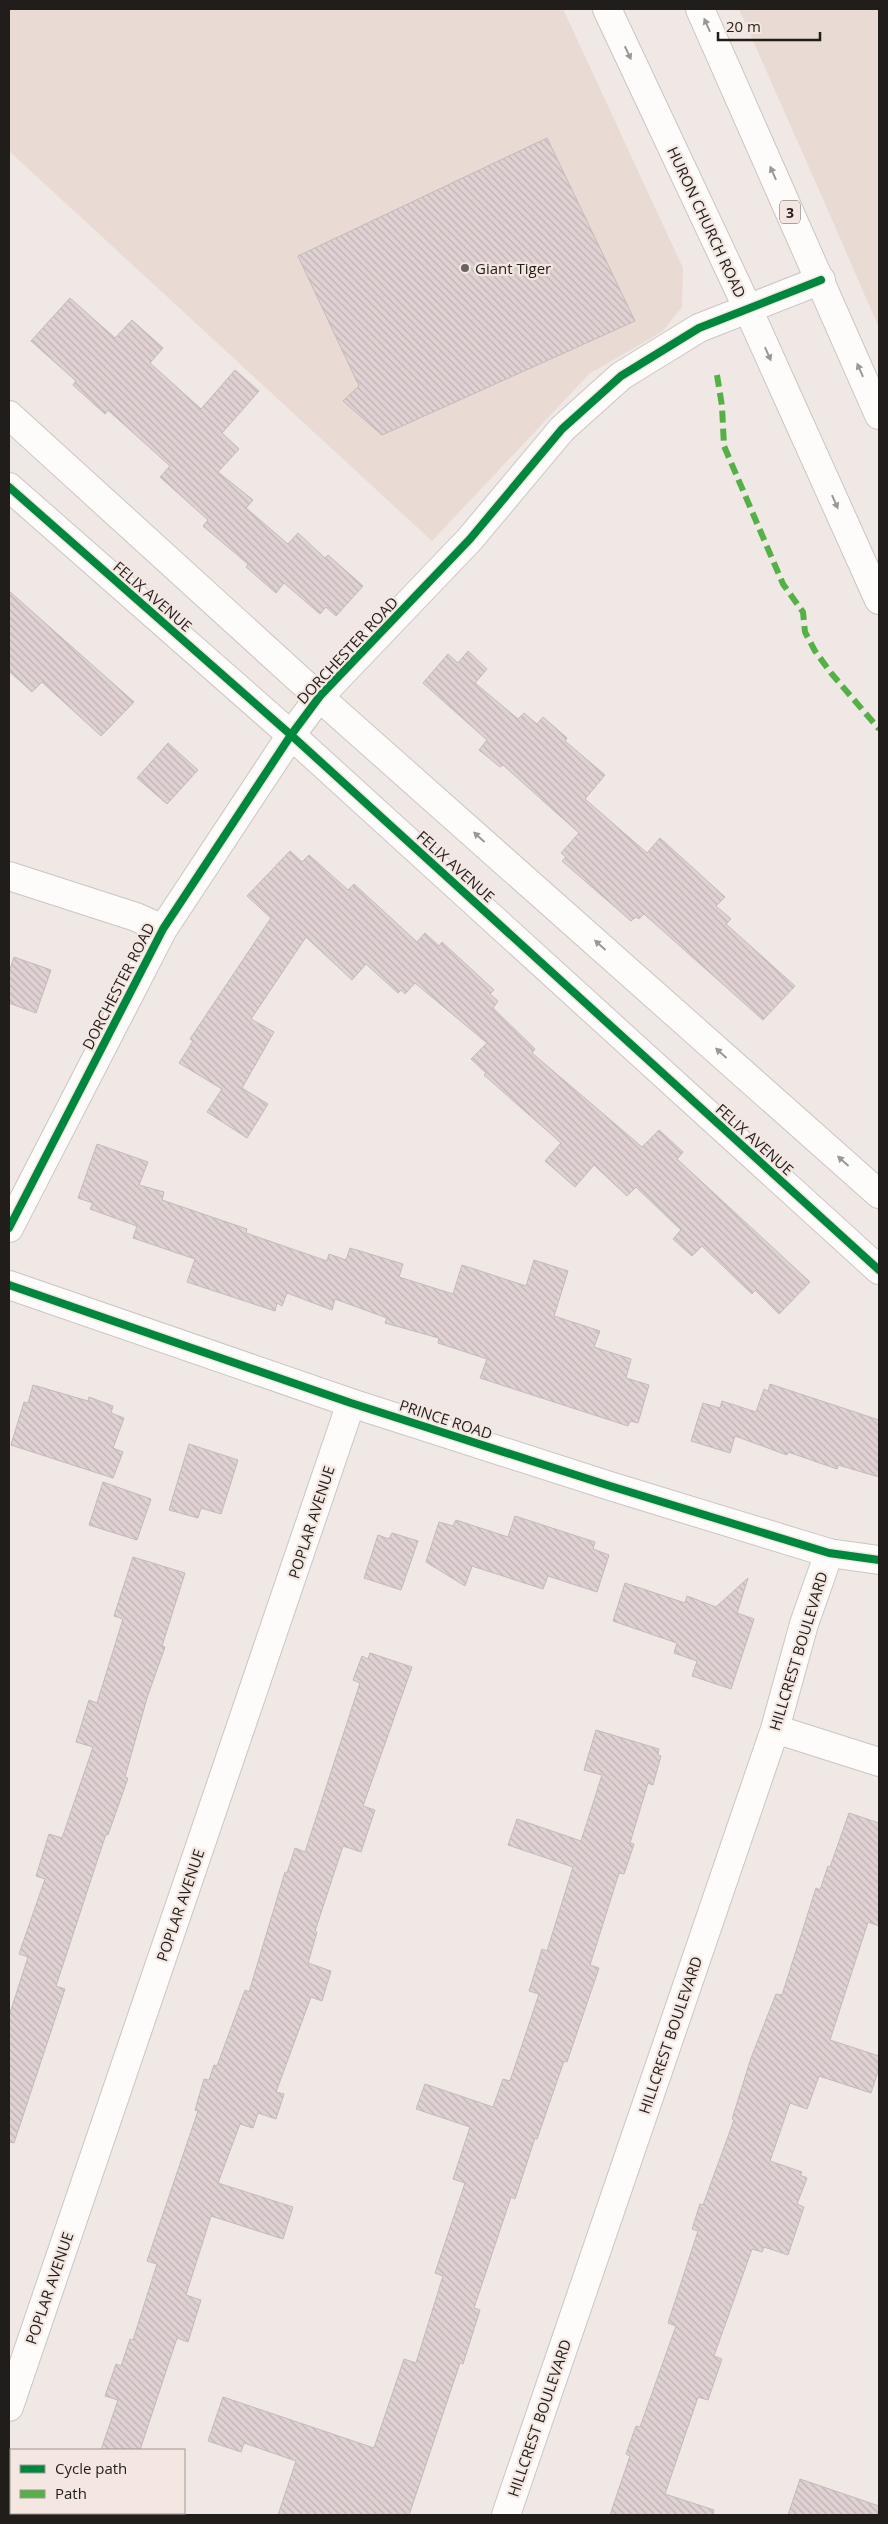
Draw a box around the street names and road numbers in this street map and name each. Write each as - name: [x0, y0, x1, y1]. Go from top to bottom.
- street label: HURON CHURCH ROAD: [663, 143, 751, 301]
- road number: 3: [780, 200, 800, 223]
- street label: FELIX AVENUE: [109, 556, 197, 636]
- street label: DORCHESTER ROAD: [292, 592, 402, 708]
- street label: FELIX AVENUE: [413, 826, 499, 906]
- street label: DORCHESTER ROAD: [77, 919, 159, 1053]
- street label: FELIX AVENUE: [712, 1099, 798, 1179]
- street label: PRINCE ROAD: [397, 1395, 495, 1443]
- street label: POPLAR AVENUE: [283, 1463, 339, 1581]
- street label: HILLCREST BOULEVARD: [764, 1569, 832, 1733]
- street label: POPLAR AVENUE: [151, 1846, 209, 1964]
- street label: HILLCREST BOULEVARD: [634, 1954, 706, 2116]
- street label: POPLAR AVENUE: [20, 2229, 78, 2347]
- street label: HILLCREST BOULEVARD: [503, 2337, 575, 2499]

